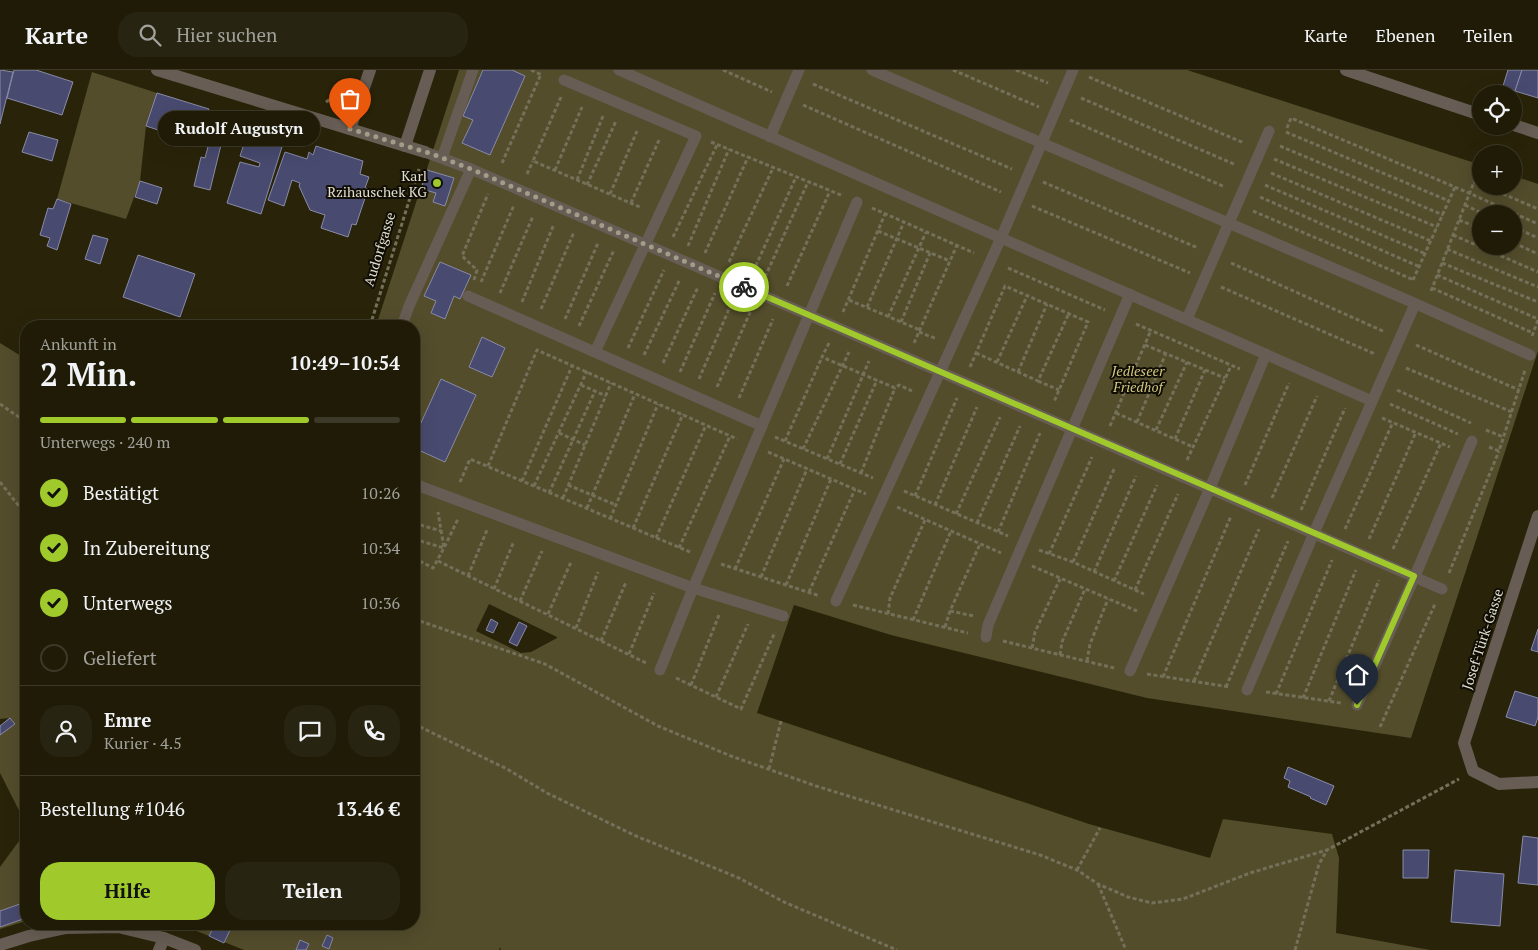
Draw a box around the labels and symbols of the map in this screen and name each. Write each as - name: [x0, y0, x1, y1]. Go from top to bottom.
- pin: [329, 78, 371, 129]
- callout: Rudolf Augustyn: [158, 112, 320, 146]
- place label: Karl Rzihauschek KG: [327, 166, 427, 201]
- marker: Karl Rzihauschek KG: [431, 177, 443, 189]
- street label: Audorfgasse: [359, 210, 399, 288]
- courier: [719, 262, 769, 312]
- park label: Jedleseer Friedhof: [1111, 361, 1166, 396]
- street label: Josef-Türk-Gasse: [1457, 586, 1507, 692]
- pin: [1336, 654, 1378, 705]

